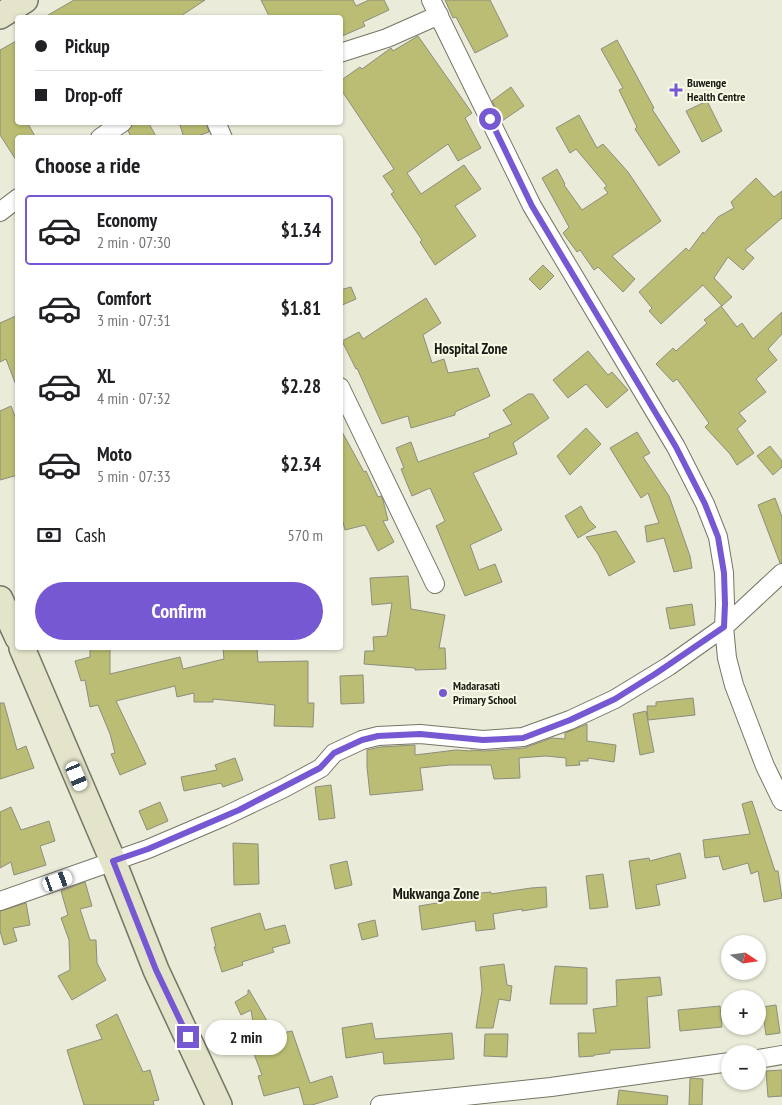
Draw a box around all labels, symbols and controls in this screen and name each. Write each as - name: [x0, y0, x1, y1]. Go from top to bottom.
- text: Pickup: [65, 34, 110, 58]
- place label: Buwenge Health Centre: [687, 75, 745, 104]
- text: Drop-off: [65, 83, 122, 107]
- marker: Buwenge Health Centre: [669, 83, 683, 97]
- route start: [479, 108, 501, 130]
- text: Choose a ride: [35, 151, 140, 179]
- icon: car: [37, 208, 82, 253]
- text: Economy: [97, 208, 157, 232]
- text: $1.34: [281, 218, 321, 242]
- text: 2 min · 07:30: [97, 232, 171, 252]
- icon: car: [37, 286, 82, 331]
- text: Comfort: [97, 286, 151, 310]
- text: $1.81: [281, 296, 321, 320]
- text: 3 min · 07:31: [97, 310, 171, 330]
- district label: Hospital Zone: [434, 339, 508, 358]
- icon: car: [37, 364, 82, 409]
- text: XL: [97, 364, 115, 388]
- text: $2.28: [281, 374, 321, 398]
- text: 4 min · 07:32: [97, 388, 171, 408]
- icon: car: [37, 442, 82, 487]
- text: Moto: [97, 442, 132, 466]
- text: $2.34: [281, 452, 321, 476]
- text: 5 min · 07:33: [97, 466, 171, 486]
- icon: cash: [35, 521, 63, 549]
- text: Cash: [75, 523, 106, 547]
- text: 570 m: [288, 525, 323, 545]
- button: Confirm: [35, 582, 323, 640]
- place label: Madarasati Primary School: [453, 678, 517, 707]
- marker: Madarasati Primary School: [437, 687, 449, 699]
- car: [64, 759, 89, 793]
- car: [41, 869, 74, 893]
- district label: Mukwanga Zone: [393, 884, 479, 903]
- north arrow: [721, 935, 766, 980]
- map controls: [721, 935, 766, 1090]
- button: +: [721, 990, 766, 1035]
- callout: 2 min: [206, 1020, 288, 1054]
- route end: [177, 1026, 199, 1048]
- text: 2 min: [230, 1027, 262, 1047]
- button: −: [721, 1045, 766, 1090]

